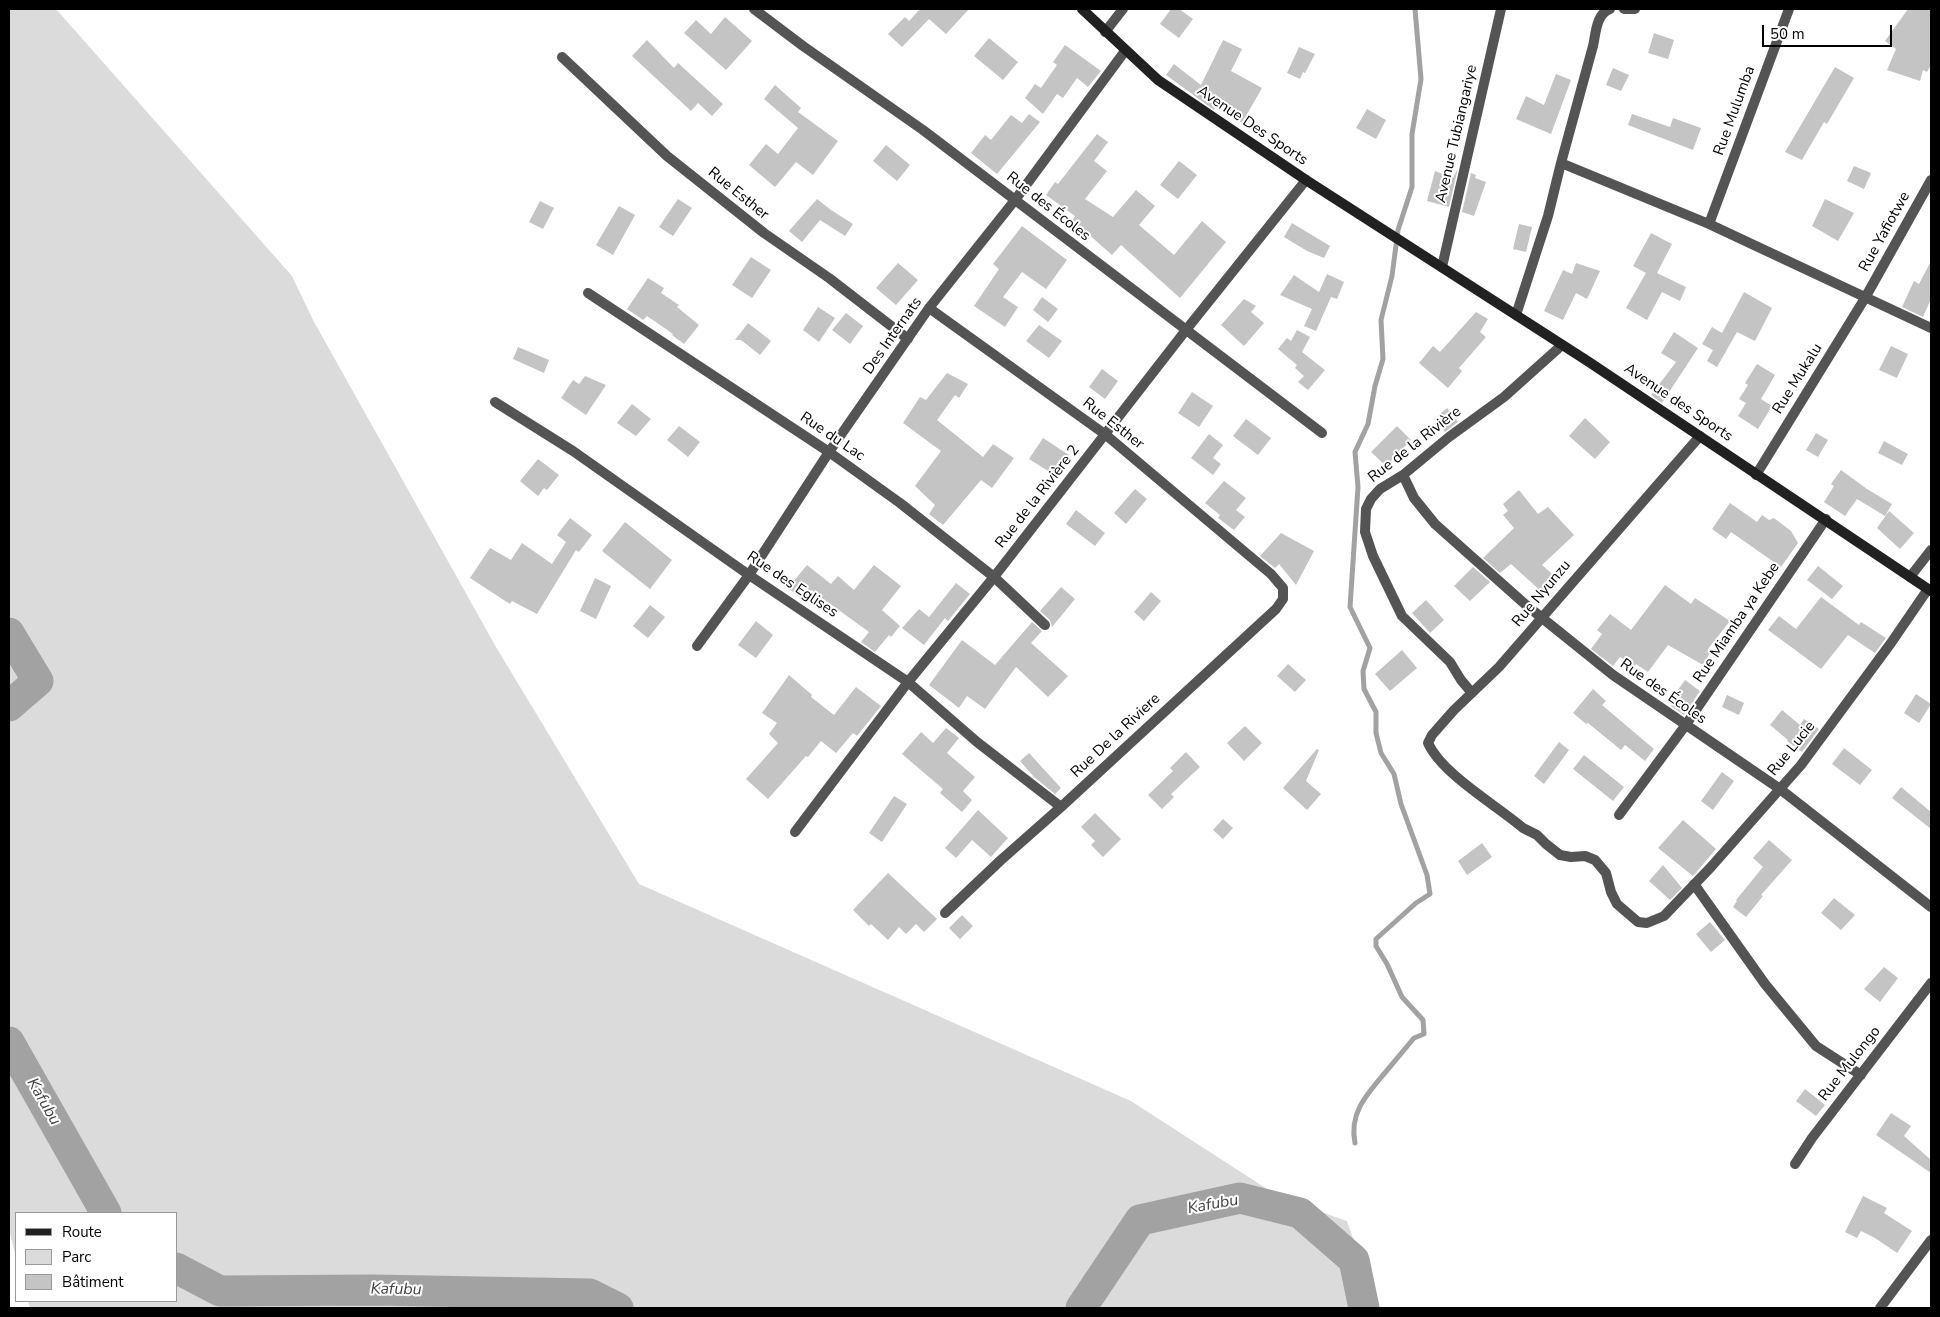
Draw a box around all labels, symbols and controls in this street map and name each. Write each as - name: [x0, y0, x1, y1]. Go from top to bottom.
- scale bar: [1765, 15, 1895, 47]
- text: 50 m: [1770, 24, 1805, 44]
- street label: Avenue Tubiangariye: [1432, 63, 1482, 205]
- street label: Rue Mulumba: [1710, 64, 1760, 158]
- street label: Avenue Des Sports: [1193, 82, 1311, 170]
- street label: Rue Esther: [704, 164, 772, 224]
- street label: Rue des Écoles: [1002, 169, 1094, 245]
- street label: Rue Yafiotwe: [1856, 189, 1914, 275]
- street label: Des Internats: [860, 294, 926, 378]
- street label: Rue Mukalu: [1769, 340, 1827, 418]
- street label: Avenue des Sports: [1620, 360, 1736, 446]
- street label: Rue Esther: [1079, 394, 1147, 454]
- street label: Rue de la Rivière: [1365, 403, 1465, 487]
- street label: Rue du Lac: [796, 409, 868, 465]
- street label: Rue de la Rivière 2: [992, 442, 1084, 552]
- street label: Rue des Eglises: [743, 548, 841, 622]
- street label: Rue Nyunzu: [1509, 557, 1575, 631]
- street label: Rue Miamba ya Kebe: [1690, 559, 1784, 687]
- street label: Rue des Écoles: [1616, 656, 1710, 728]
- street label: Rue De la Riviere: [1068, 690, 1164, 782]
- street label: Rue Lucie: [1765, 718, 1819, 780]
- street label: Rue Mulongo: [1815, 1023, 1885, 1105]
- water label: Kafubu: [22, 1075, 64, 1129]
- water label: Kafubu: [1186, 1191, 1240, 1219]
- legend: [15, 1212, 178, 1302]
- text: Route: [62, 1222, 102, 1242]
- text: Parc: [62, 1247, 91, 1267]
- text: Bâtiment: [62, 1272, 123, 1292]
- water label: Kafubu: [370, 1280, 422, 1300]

